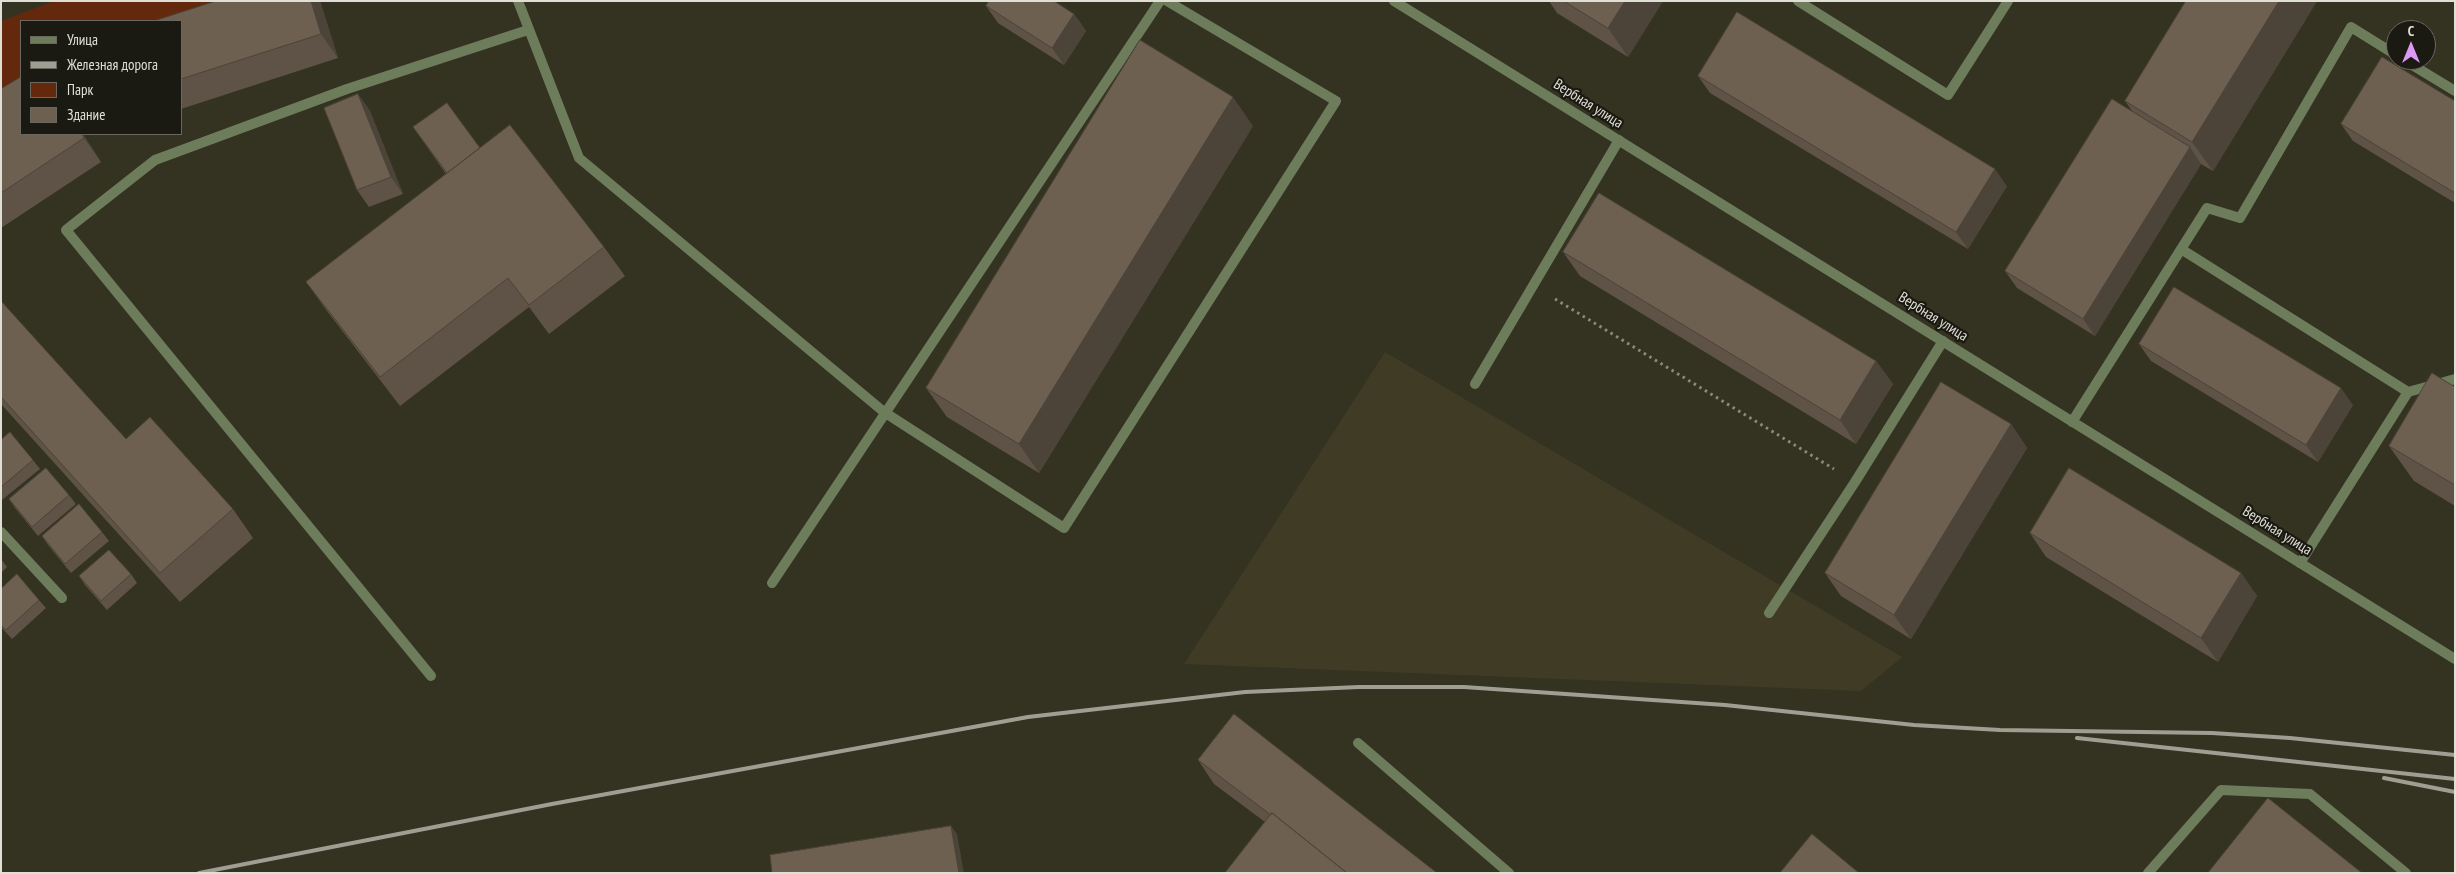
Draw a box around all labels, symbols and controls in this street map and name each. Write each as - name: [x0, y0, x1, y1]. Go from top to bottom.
- legend: [20, 20, 182, 135]
- north arrow: [2386, 20, 2436, 70]
- text: С: [2408, 22, 2414, 40]
- text: Улица: [67, 30, 98, 49]
- text: Железная дорога: [67, 55, 158, 74]
- street label: Вербная улица: [1550, 76, 1626, 132]
- text: Парк: [67, 80, 93, 99]
- text: Здание: [67, 105, 105, 124]
- street label: Вербная улица: [1895, 289, 1971, 345]
- street label: Вербная улица: [2239, 503, 2315, 559]

